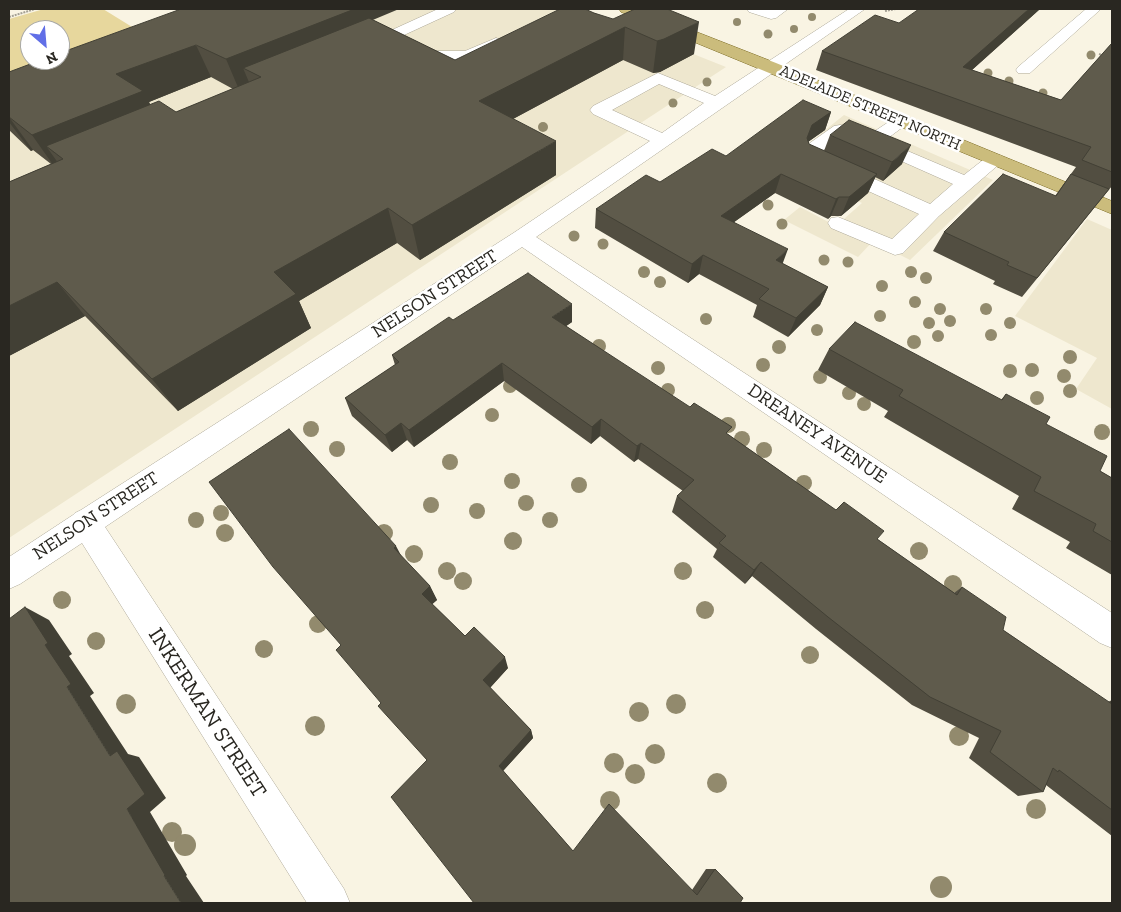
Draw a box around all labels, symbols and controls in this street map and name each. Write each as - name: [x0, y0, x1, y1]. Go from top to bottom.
- north arrow: [20, 20, 70, 70]
- text: N: [43, 48, 60, 68]
- street label: ADELAIDE STREET NORTH: [777, 61, 963, 155]
- street label: NELSON STREET: [368, 245, 502, 343]
- street label: DREANEY AVENUE: [743, 379, 891, 489]
- street label: NELSON STREET: [29, 467, 163, 565]
- street label: INKERMAN STREET: [142, 623, 272, 803]

